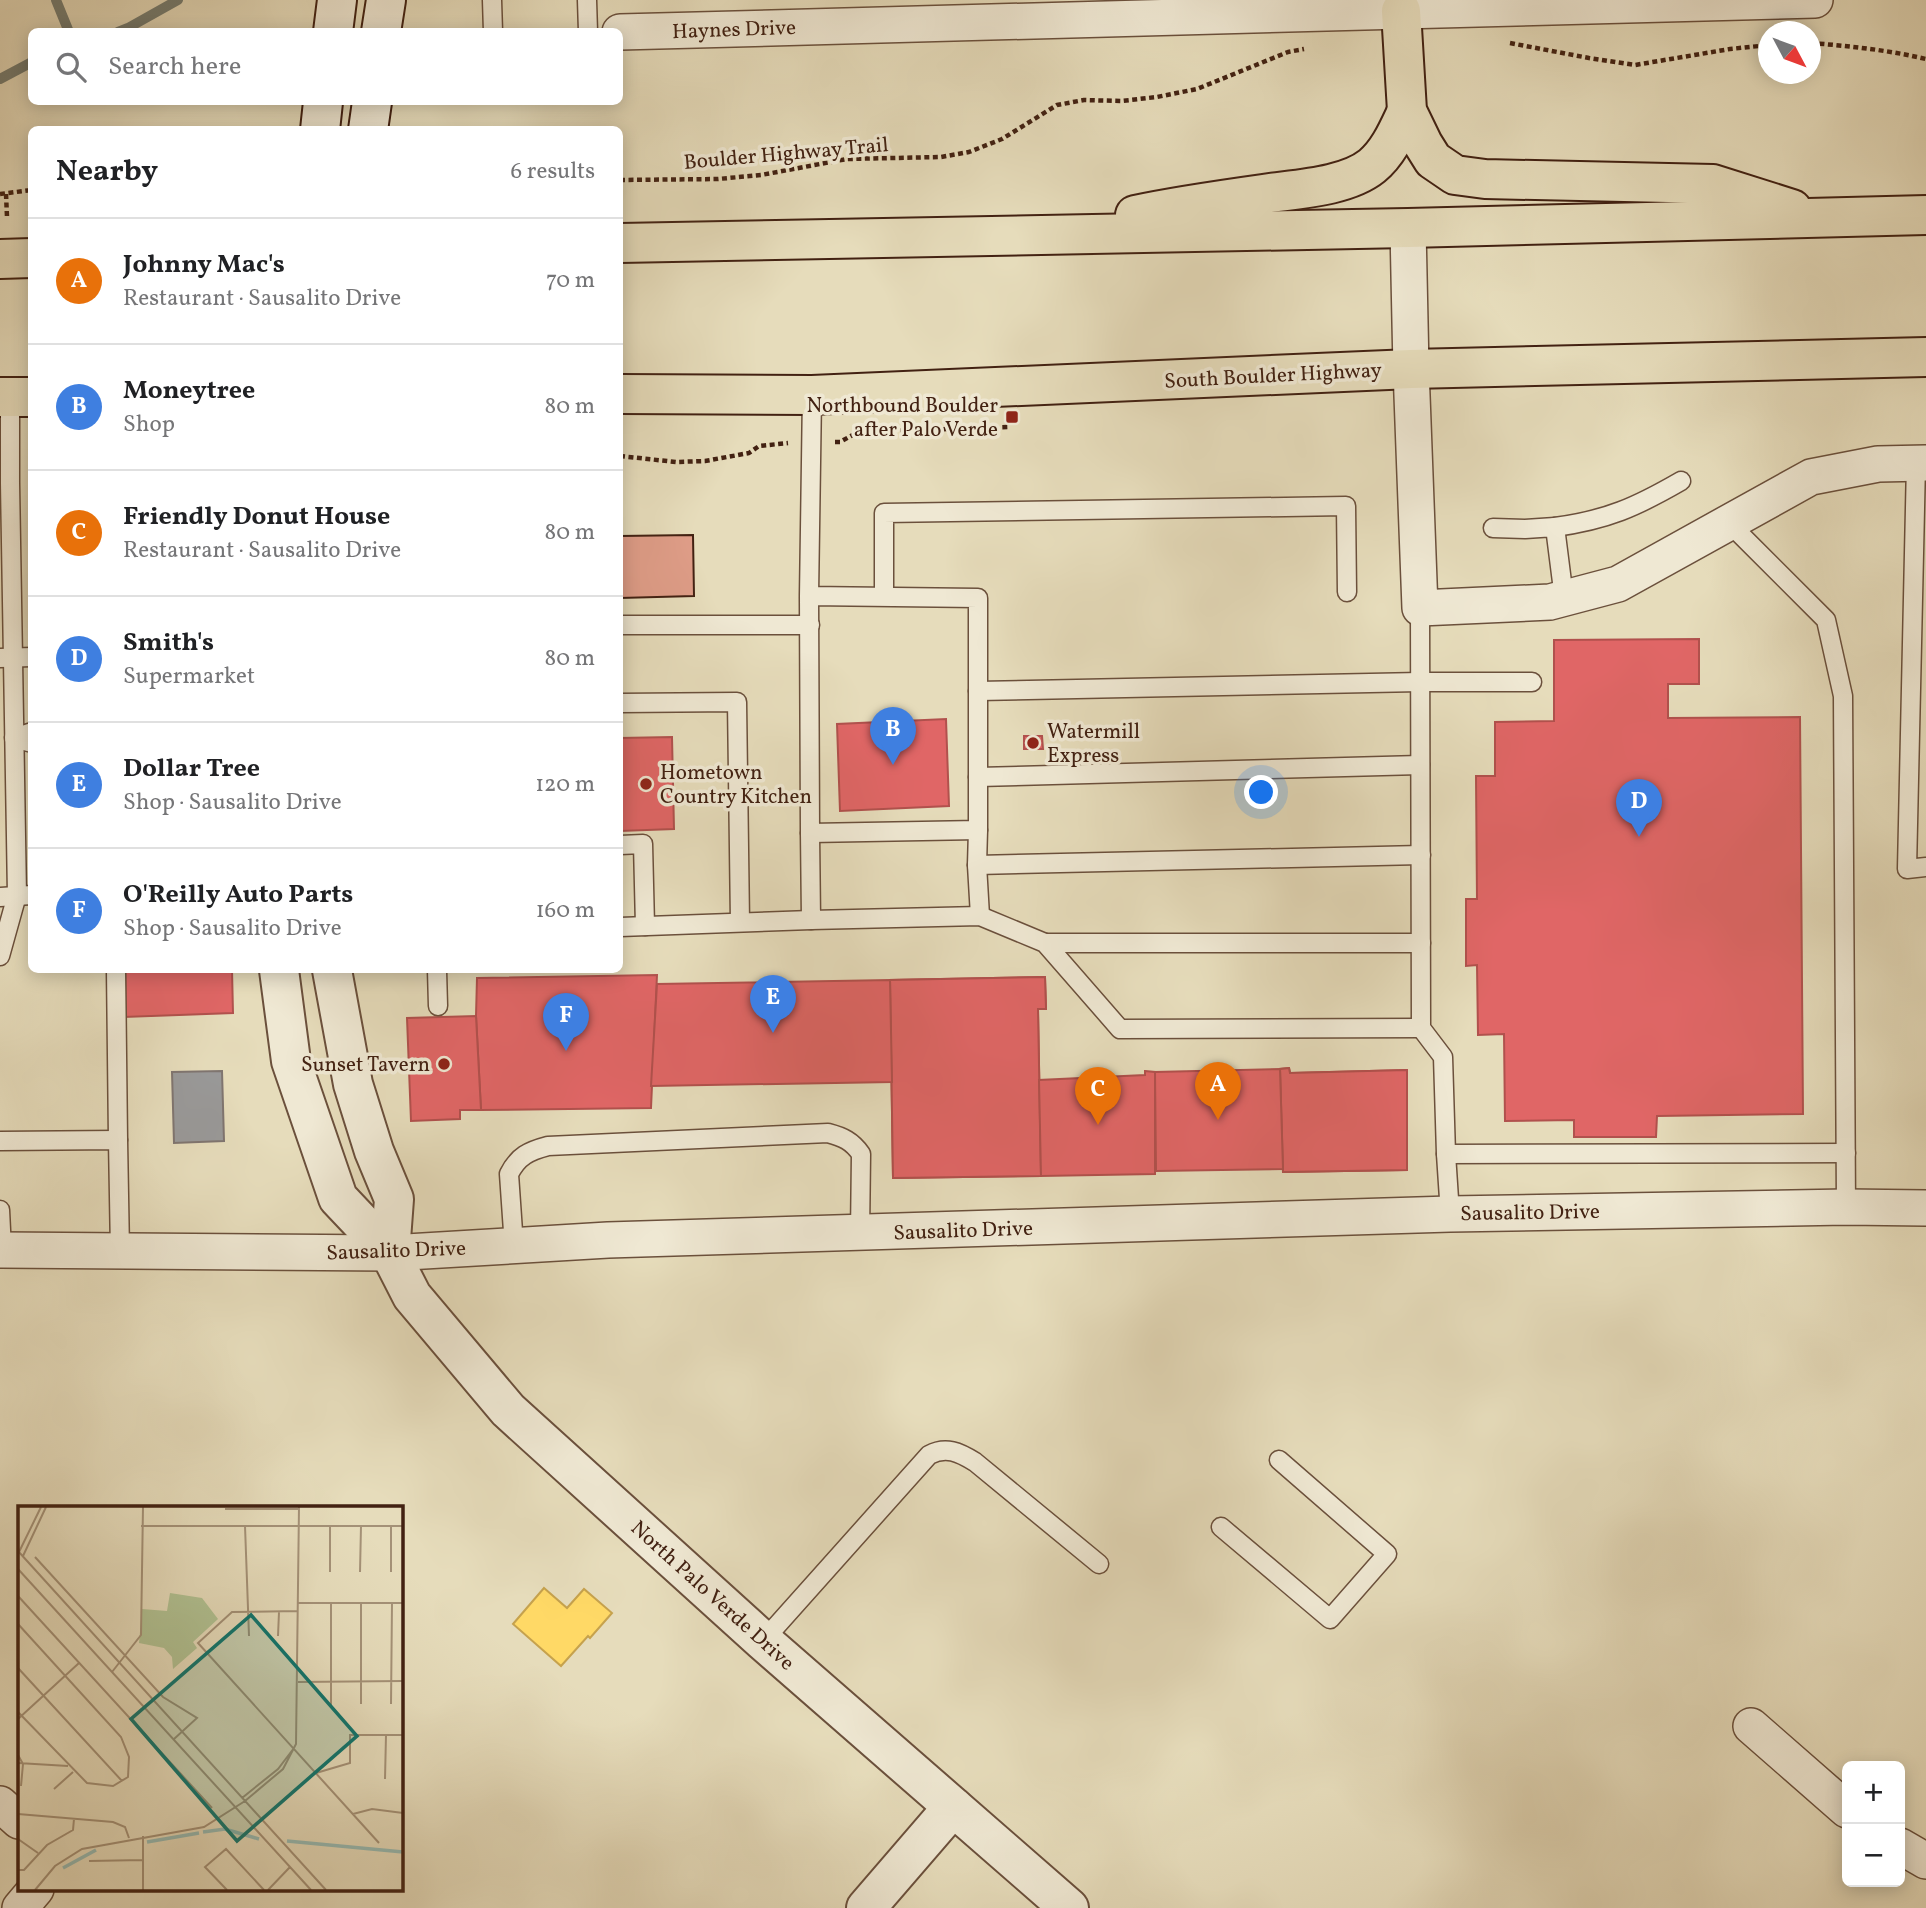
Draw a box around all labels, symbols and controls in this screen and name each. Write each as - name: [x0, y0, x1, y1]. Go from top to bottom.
- street label: Haynes Drive: [672, 14, 797, 47]
- north arrow: [1758, 21, 1821, 84]
- search box: [28, 28, 623, 105]
- icon: search: [52, 48, 90, 86]
- text: Search here: [108, 49, 241, 85]
- street label: Boulder Highway Trail: [683, 131, 890, 178]
- text: Nearby: [56, 151, 158, 193]
- text: 6 results: [511, 156, 595, 188]
- text: Johnny Mac's: [123, 247, 285, 283]
- text: A: [71, 265, 87, 297]
- text: 70 m: [546, 265, 595, 297]
- text: Restaurant · Sausalito Drive: [123, 283, 401, 315]
- street label: South Boulder Highway: [1164, 356, 1383, 397]
- text: Moneytree: [123, 373, 255, 409]
- text: B: [71, 391, 87, 423]
- text: 80 m: [545, 391, 595, 423]
- place label: Northbound Boulder after Palo Verde: [807, 392, 998, 445]
- text: Shop: [123, 409, 175, 441]
- marker: Northbound Boulder after Palo Verde: [1004, 409, 1020, 425]
- text: Friendly Donut House: [123, 499, 390, 535]
- text: C: [72, 517, 86, 549]
- text: 80 m: [545, 517, 595, 549]
- text: Restaurant · Sausalito Drive: [123, 535, 401, 567]
- text: Smith's: [123, 625, 214, 661]
- text: D: [71, 643, 87, 675]
- text: 80 m: [545, 643, 595, 675]
- text: Supermarket: [123, 661, 255, 693]
- pin: B: [870, 707, 916, 765]
- place label: Watermill Express: [1047, 718, 1140, 771]
- marker: Watermill Express: [1025, 735, 1041, 751]
- text: Dollar Tree: [123, 751, 260, 787]
- place label: Hometown Country Kitchen: [660, 759, 812, 812]
- text: E: [72, 769, 86, 801]
- text: 120 m: [535, 769, 595, 801]
- your location: [1244, 775, 1278, 809]
- marker: Hometown Country Kitchen: [638, 776, 654, 792]
- pin: D: [1616, 779, 1662, 837]
- text: Shop · Sausalito Drive: [123, 787, 342, 819]
- text: O'Reilly Auto Parts: [123, 877, 353, 913]
- text: F: [72, 895, 86, 927]
- text: 160 m: [536, 895, 595, 927]
- text: Shop · Sausalito Drive: [123, 913, 342, 945]
- pin: E: [750, 975, 796, 1033]
- pin: F: [543, 993, 589, 1051]
- place label: Sunset Tavern: [301, 1051, 430, 1080]
- marker: Sunset Tavern: [436, 1056, 452, 1072]
- pin: A: [1195, 1062, 1241, 1120]
- pin: C: [1075, 1067, 1121, 1125]
- street label: Sausalito Drive: [1460, 1198, 1600, 1229]
- street label: Sausalito Drive: [893, 1215, 1033, 1248]
- street label: Sausalito Drive: [326, 1235, 466, 1268]
- inset map: [18, 1506, 402, 1890]
- street label: North Palo Verde Drive: [624, 1514, 800, 1678]
- map controls: [1842, 1761, 1905, 1887]
- button: +: [1842, 1761, 1905, 1824]
- button: −: [1842, 1824, 1905, 1887]

